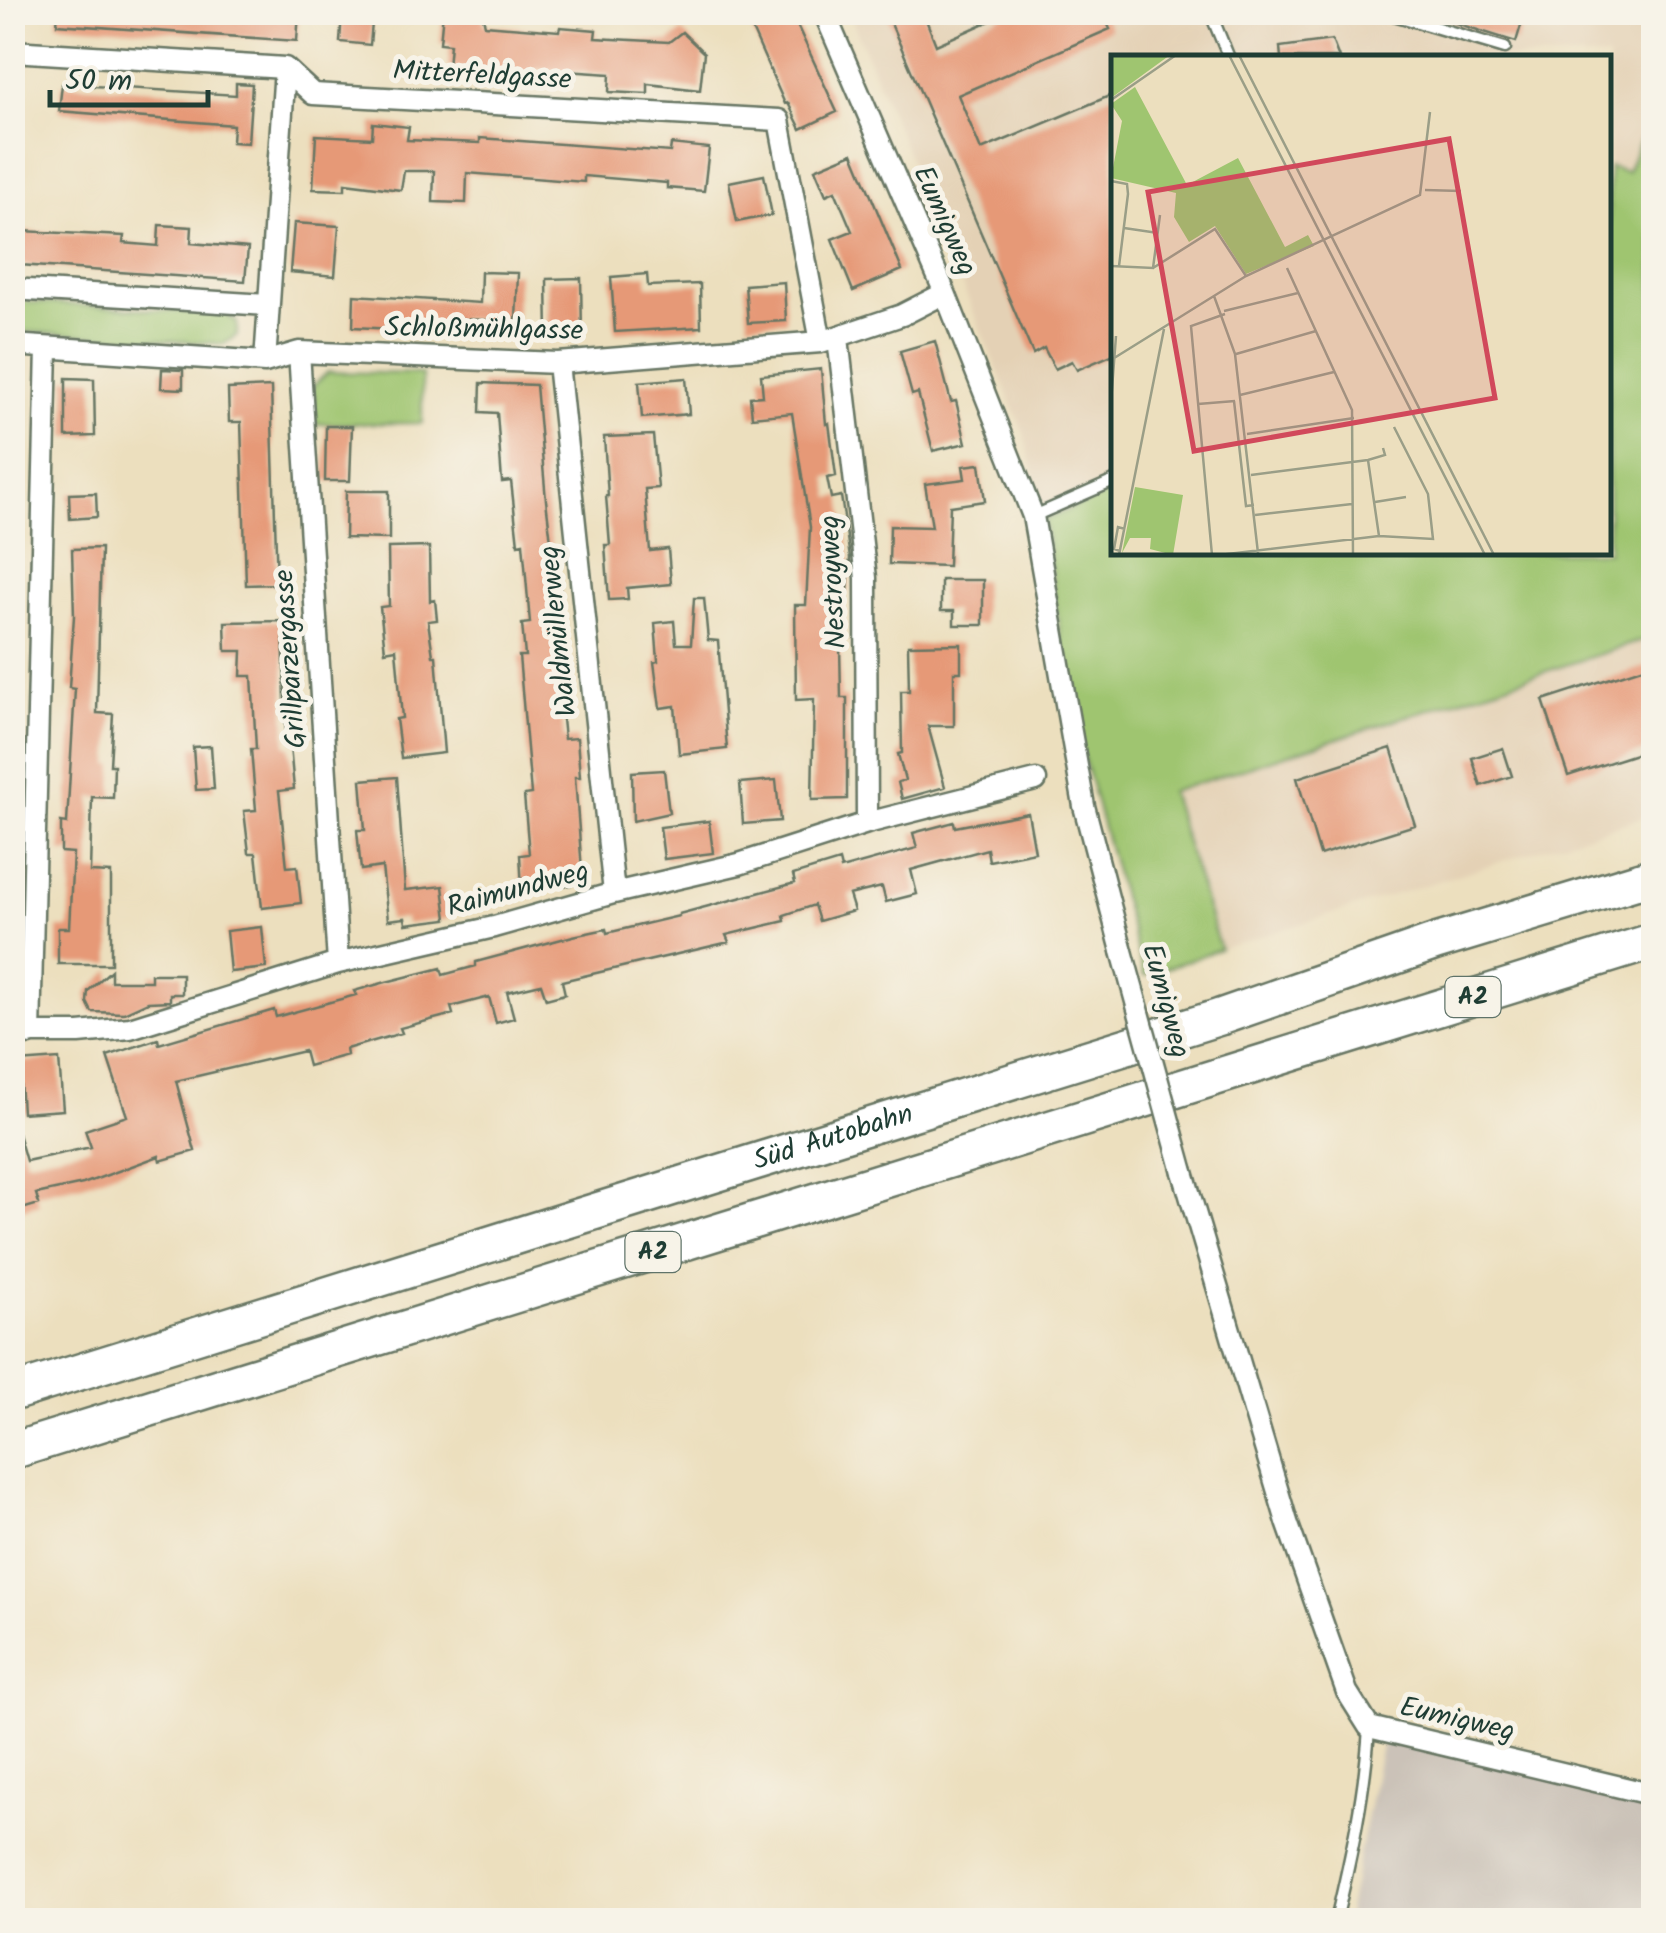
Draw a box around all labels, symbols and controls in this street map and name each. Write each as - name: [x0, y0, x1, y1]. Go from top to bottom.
- scale bar: [50, 45, 208, 107]
- street label: Mitterfeldgasse: [391, 49, 573, 103]
- inset map: [1111, 55, 1611, 555]
- text: 50 m: [65, 58, 132, 106]
- street label: Eumigweg: [900, 158, 988, 284]
- street label: Schloßmühlgasse: [384, 306, 584, 354]
- street label: Nestroyweg: [808, 514, 860, 650]
- street label: Waldmüllerweg: [528, 543, 590, 719]
- street label: Grillparzergasse: [262, 567, 320, 750]
- street label: Raimundweg: [442, 849, 594, 931]
- street label: Eumigweg: [1128, 939, 1202, 1063]
- road number: A2: [1446, 977, 1500, 1017]
- street label: Süd Autobahn: [748, 1091, 919, 1183]
- road number: A2: [626, 1232, 680, 1272]
- street label: Eumigweg: [1395, 1685, 1519, 1755]

